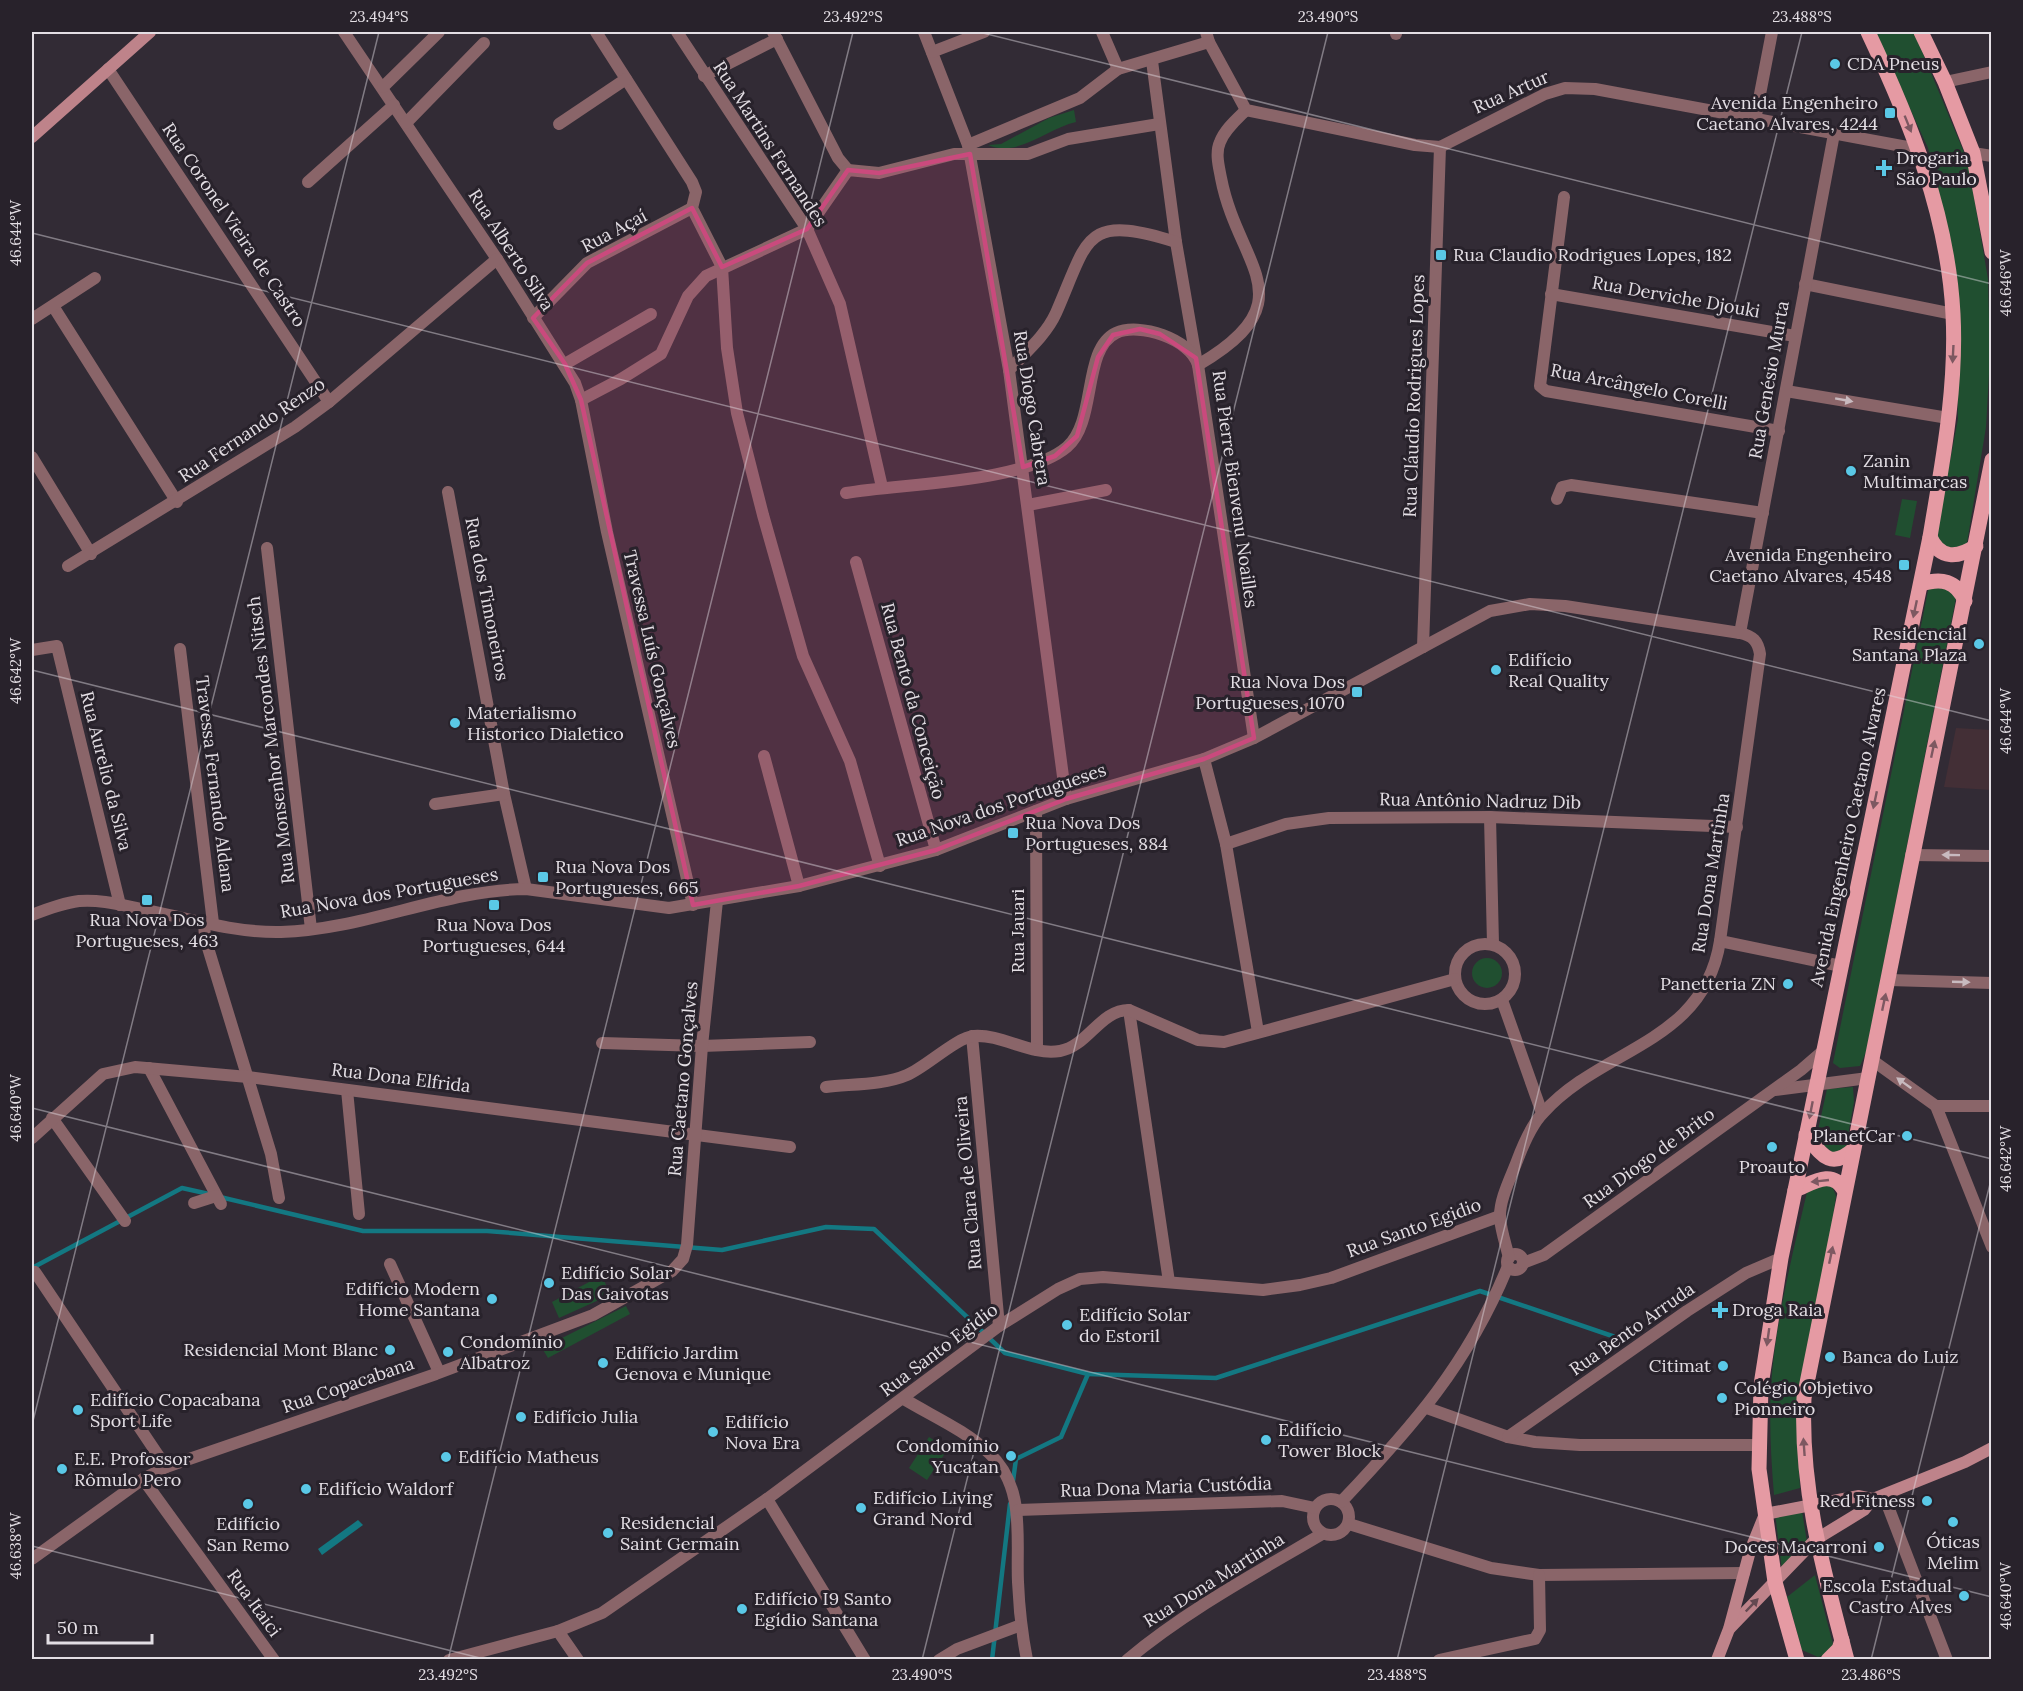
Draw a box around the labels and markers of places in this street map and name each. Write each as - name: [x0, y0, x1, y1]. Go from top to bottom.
- place label: CDA Pneus: [1847, 52, 1939, 75]
- marker: CDA Pneus: [1828, 57, 1842, 71]
- place label: Avenida Engenheiro Caetano Alvares, 4244: [1696, 91, 1878, 135]
- marker: Avenida Engenheiro Caetano Alvares, 4244: [1883, 106, 1897, 120]
- place label: Drogaria São Paulo: [1896, 146, 1977, 190]
- marker: Drogaria São Paulo: [1877, 161, 1891, 175]
- place label: Rua Claudio Rodrigues Lopes, 182: [1453, 243, 1732, 266]
- marker: Rua Claudio Rodrigues Lopes, 182: [1434, 248, 1448, 262]
- place label: Zanin Multimarcas: [1863, 449, 1967, 493]
- marker: Zanin Multimarcas: [1844, 464, 1858, 478]
- place label: Avenida Engenheiro Caetano Alvares, 4548: [1709, 543, 1892, 587]
- marker: Avenida Engenheiro Caetano Alvares, 4548: [1897, 558, 1911, 572]
- place label: Residencial Santana Plaza: [1852, 622, 1967, 666]
- marker: Residencial Santana Plaza: [1972, 637, 1986, 651]
- place label: Edifício Real Quality: [1508, 648, 1609, 692]
- marker: Edifício Real Quality: [1489, 663, 1503, 677]
- place label: Rua Nova Dos Portugueses, 1070: [1195, 670, 1345, 714]
- marker: Rua Nova Dos Portugueses, 1070: [1350, 685, 1364, 699]
- place label: Materialismo Historico Dialetico: [467, 701, 624, 745]
- marker: Materialismo Historico Dialetico: [448, 716, 462, 730]
- place label: Rua Nova Dos Portugueses, 884: [1025, 811, 1168, 855]
- marker: Rua Nova Dos Portugueses, 884: [1006, 826, 1020, 840]
- place label: Rua Nova Dos Portugueses, 665: [555, 855, 699, 899]
- marker: Rua Nova Dos Portugueses, 665: [536, 870, 550, 884]
- marker: Rua Nova Dos Portugueses, 463: [140, 893, 154, 907]
- marker: Rua Nova Dos Portugueses, 644: [487, 898, 501, 912]
- place label: Rua Nova Dos Portugueses, 463: [75, 908, 219, 952]
- place label: Rua Nova Dos Portugueses, 644: [423, 913, 566, 957]
- place label: Panetteria ZN: [1660, 972, 1776, 995]
- marker: Panetteria ZN: [1781, 977, 1795, 991]
- place label: PlanetCar: [1813, 1124, 1895, 1147]
- marker: PlanetCar: [1900, 1129, 1914, 1143]
- marker: Proauto: [1765, 1140, 1779, 1154]
- place label: Proauto: [1739, 1155, 1805, 1178]
- place label: Edifício Solar Das Gaivotas: [561, 1261, 673, 1305]
- marker: Edifício Solar Das Gaivotas: [542, 1276, 556, 1290]
- place label: Edifício Modern Home Santana: [345, 1277, 480, 1321]
- marker: Edifício Modern Home Santana: [485, 1292, 499, 1306]
- place label: Droga Raia: [1732, 1298, 1823, 1321]
- place label: Edifício Solar do Estoril: [1079, 1303, 1191, 1347]
- marker: Droga Raia: [1713, 1303, 1727, 1317]
- marker: Edifício Solar do Estoril: [1060, 1318, 1074, 1332]
- place label: Condomínio Albatroz: [459, 1330, 563, 1374]
- place label: Residencial Mont Blanc: [184, 1338, 378, 1361]
- place label: Edifício Jardim Genova e Munique: [615, 1341, 772, 1385]
- marker: Residencial Mont Blanc: [383, 1343, 397, 1357]
- marker: Condomínio Albatroz: [441, 1345, 455, 1359]
- place label: Banca do Luiz: [1842, 1345, 1958, 1368]
- marker: Banca do Luiz: [1823, 1350, 1837, 1364]
- place label: Citimat: [1649, 1354, 1711, 1377]
- marker: Edifício Jardim Genova e Munique: [596, 1356, 610, 1370]
- marker: Citimat: [1716, 1359, 1730, 1373]
- place label: Colégio Objetivo Pionneiro: [1734, 1376, 1873, 1420]
- place label: Edifício Copacabana Sport Life: [90, 1388, 261, 1432]
- marker: Colégio Objetivo Pionneiro: [1715, 1391, 1729, 1405]
- marker: Edifício Copacabana Sport Life: [71, 1403, 85, 1417]
- place label: Edifício Julia: [533, 1405, 638, 1428]
- marker: Edifício Julia: [514, 1410, 528, 1424]
- place label: Edifício Nova Era: [725, 1410, 800, 1454]
- place label: Edifício Tower Block: [1278, 1418, 1382, 1462]
- marker: Edifício Nova Era: [706, 1425, 720, 1439]
- marker: Edifício Tower Block: [1259, 1433, 1273, 1447]
- place label: Condomínio Yucatan: [896, 1434, 999, 1478]
- place label: Edifício Matheus: [458, 1445, 599, 1468]
- place label: E.E. Profossor Rômulo Pero: [74, 1447, 191, 1491]
- marker: Condomínio Yucatan: [1004, 1449, 1018, 1463]
- marker: Edifício Matheus: [439, 1450, 453, 1464]
- marker: E.E. Profossor Rômulo Pero: [55, 1462, 69, 1476]
- place label: Edifício Waldorf: [318, 1477, 455, 1500]
- marker: Edifício Waldorf: [299, 1482, 313, 1496]
- place label: Edifício Living Grand Nord: [873, 1486, 993, 1530]
- place label: Red Fitness: [1819, 1489, 1915, 1512]
- marker: Red Fitness: [1920, 1494, 1934, 1508]
- marker: Edifício San Remo: [241, 1497, 255, 1511]
- marker: Edifício Living Grand Nord: [854, 1501, 868, 1515]
- place label: Residencial Saint Germain: [620, 1511, 740, 1555]
- place label: Edifício San Remo: [207, 1512, 289, 1556]
- marker: Óticas Melim: [1946, 1515, 1960, 1529]
- marker: Residencial Saint Germain: [601, 1526, 615, 1540]
- place label: Óticas Melim: [1926, 1530, 1980, 1574]
- place label: Doces Macarroni: [1724, 1535, 1867, 1558]
- marker: Doces Macarroni: [1872, 1540, 1886, 1554]
- place label: Escola Estadual Castro Alves: [1822, 1574, 1952, 1618]
- place label: Edifício I9 Santo Egídio Santana: [754, 1587, 892, 1631]
- marker: Escola Estadual Castro Alves: [1957, 1589, 1971, 1603]
- marker: Edifício I9 Santo Egídio Santana: [735, 1602, 749, 1616]

